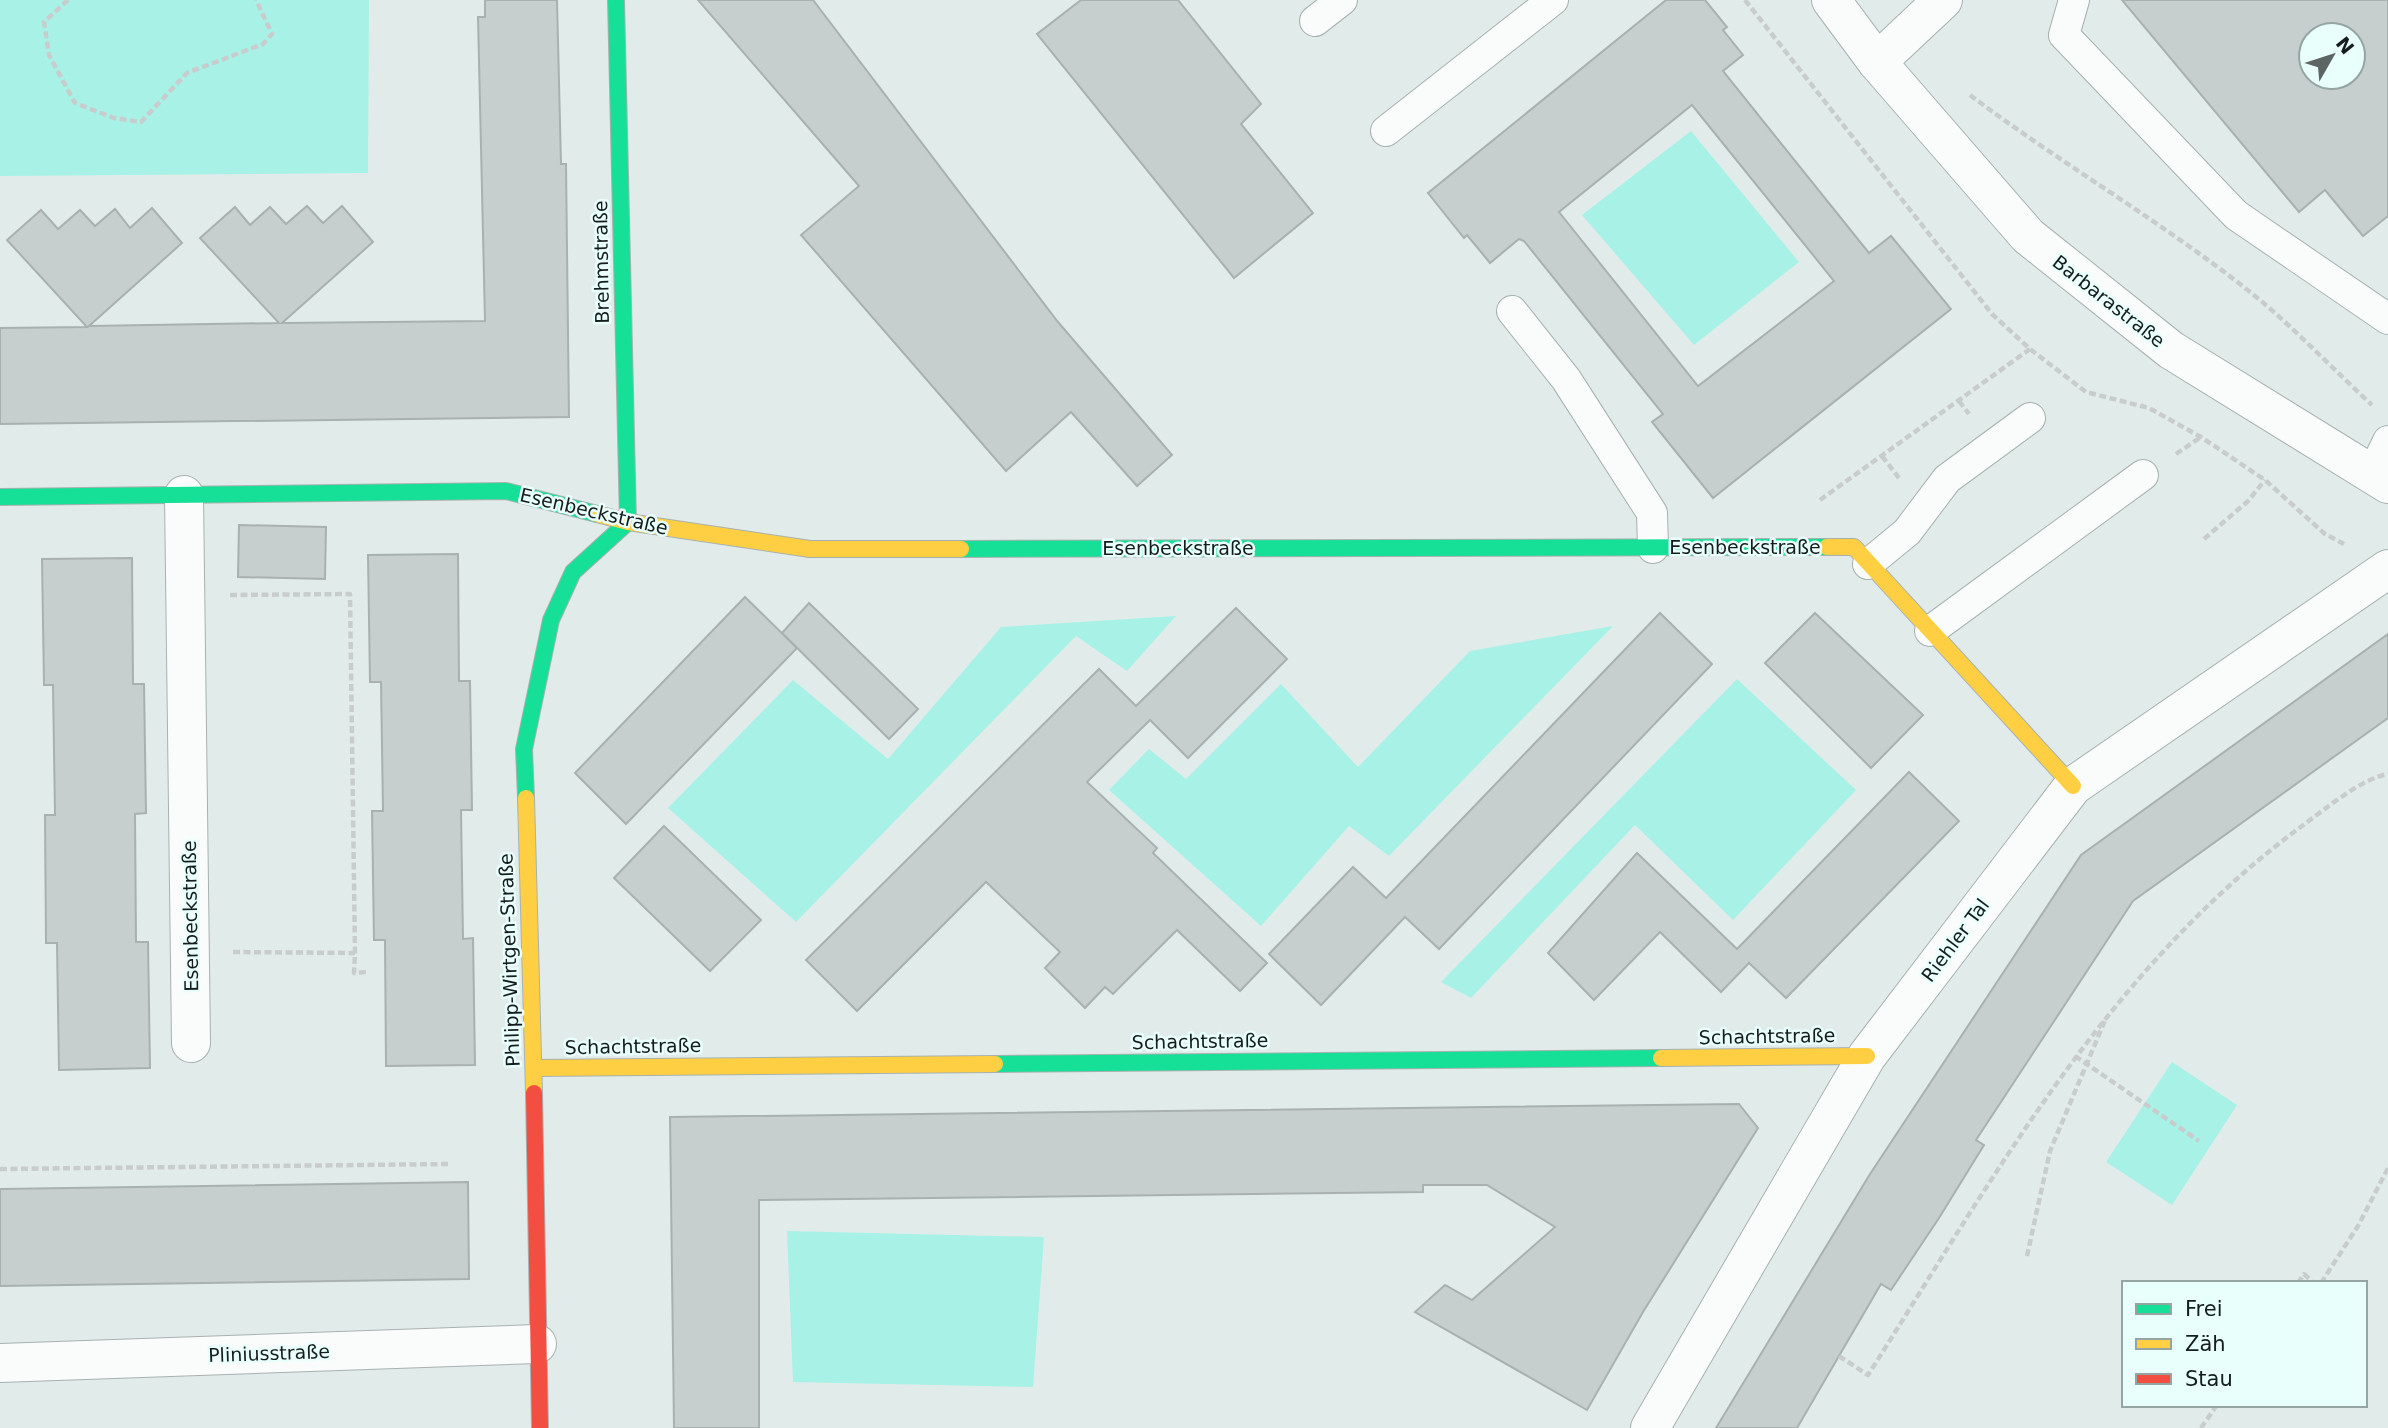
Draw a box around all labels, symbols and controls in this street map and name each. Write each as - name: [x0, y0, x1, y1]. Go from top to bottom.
- north arrow: [2297, 21, 2367, 91]
- text: N: [2332, 32, 2359, 58]
- street label: Brehmstraße: [589, 200, 613, 324]
- street label: Barbarastraße: [2049, 250, 2169, 352]
- street label: Esenbeckstraße: [518, 483, 670, 539]
- street label: Esenbeckstraße: [1669, 536, 1821, 558]
- street label: Esenbeckstraße: [1102, 537, 1254, 559]
- street label: Esenbeckstraße: [178, 840, 202, 992]
- street label: Philipp-Wirtgen-Straße: [494, 853, 524, 1067]
- street label: Riehler Tal: [1917, 894, 1993, 986]
- street label: Schachtstraße: [1699, 1024, 1835, 1048]
- street label: Schachtstraße: [1132, 1029, 1268, 1053]
- street label: Schachtstraße: [565, 1034, 701, 1058]
- legend: [2122, 1281, 2367, 1407]
- text: Frei: [2185, 1297, 2222, 1321]
- text: Zäh: [2185, 1332, 2226, 1356]
- street label: Pliniusstraße: [208, 1340, 330, 1366]
- text: Stau: [2185, 1367, 2233, 1391]

